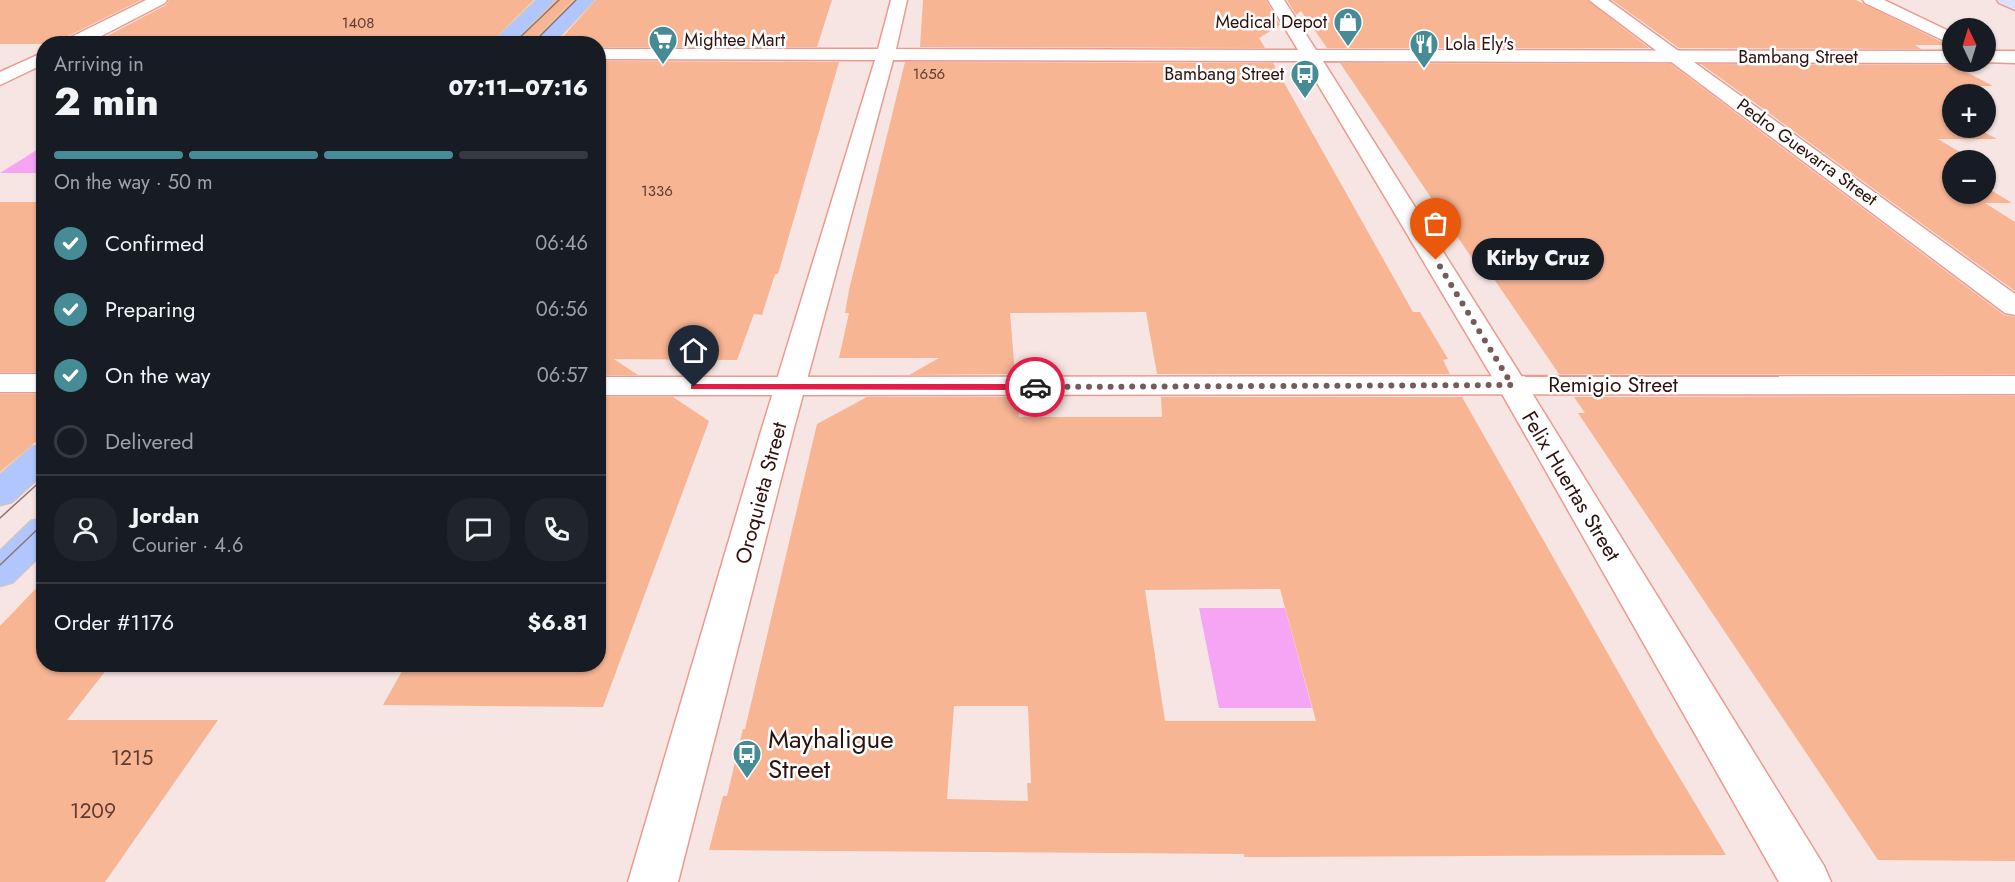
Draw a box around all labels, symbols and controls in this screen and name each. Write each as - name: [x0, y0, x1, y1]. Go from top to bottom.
- shop icon: Medical Depot: [1332, 6, 1364, 48]
- place label: Medical Depot: [1215, 9, 1328, 35]
- house number: 1408: [342, 12, 374, 34]
- north arrow: [1942, 18, 1996, 72]
- map controls: [1942, 18, 1996, 204]
- supermarket icon: Mightee Mart: [647, 24, 679, 66]
- place label: Mightee Mart: [684, 27, 786, 53]
- restaurant icon: Lola Ely's: [1408, 28, 1440, 70]
- place label: Lola Ely's: [1445, 31, 1514, 57]
- street label: Bambang Street: [1738, 44, 1859, 70]
- text: Arriving in: [54, 50, 144, 79]
- bus stop icon: Bambang Street: [1289, 58, 1321, 100]
- place label: Bambang Street: [1164, 61, 1285, 87]
- house number: 1656: [913, 63, 945, 85]
- text: 07:11–07:16: [448, 71, 588, 103]
- text: 2 min: [54, 73, 159, 130]
- button: +: [1942, 84, 1996, 138]
- street label: Pedro Guevarra Street: [1731, 92, 1883, 212]
- button: −: [1942, 150, 1996, 204]
- text: On the way · 50 m: [54, 168, 213, 197]
- house number: 1336: [641, 180, 673, 202]
- pin: [1410, 198, 1461, 260]
- icon: bag: [1419, 207, 1452, 240]
- icon: check: [54, 227, 87, 260]
- text: Confirmed: [105, 227, 204, 259]
- text: 06:46: [535, 229, 588, 258]
- callout: Kirby Cruz: [1472, 239, 1604, 281]
- text: Kirby Cruz: [1486, 244, 1590, 273]
- icon: check: [54, 293, 87, 326]
- text: Preparing: [105, 293, 196, 325]
- text: 06:56: [536, 295, 588, 324]
- pin: [668, 325, 719, 387]
- icon: home: [677, 334, 710, 367]
- courier: [1005, 357, 1065, 417]
- icon: check: [54, 359, 87, 392]
- text: On the way: [105, 359, 210, 391]
- text: 06:57: [537, 361, 588, 390]
- street label: Remigio Street: [1548, 370, 1678, 400]
- icon: car: [1019, 371, 1052, 404]
- street label: Felix Huertas Street: [1514, 405, 1628, 567]
- street label: Oroquieta Street: [728, 419, 794, 567]
- text: Delivered: [105, 425, 194, 457]
- button: person: [54, 498, 117, 561]
- button: chat: [447, 498, 510, 561]
- button: phone: [525, 498, 588, 561]
- text: Jordan: [132, 499, 199, 531]
- text: Courier · 4.6: [132, 531, 244, 560]
- text: Order #1176: [54, 606, 174, 638]
- text: $6.81: [528, 606, 588, 638]
- place label: Mayhaligue Street: [768, 720, 894, 788]
- bus stop icon: Mayhaligue Street: [731, 738, 763, 780]
- house number: 1215: [111, 743, 153, 773]
- house number: 1209: [70, 796, 116, 826]

